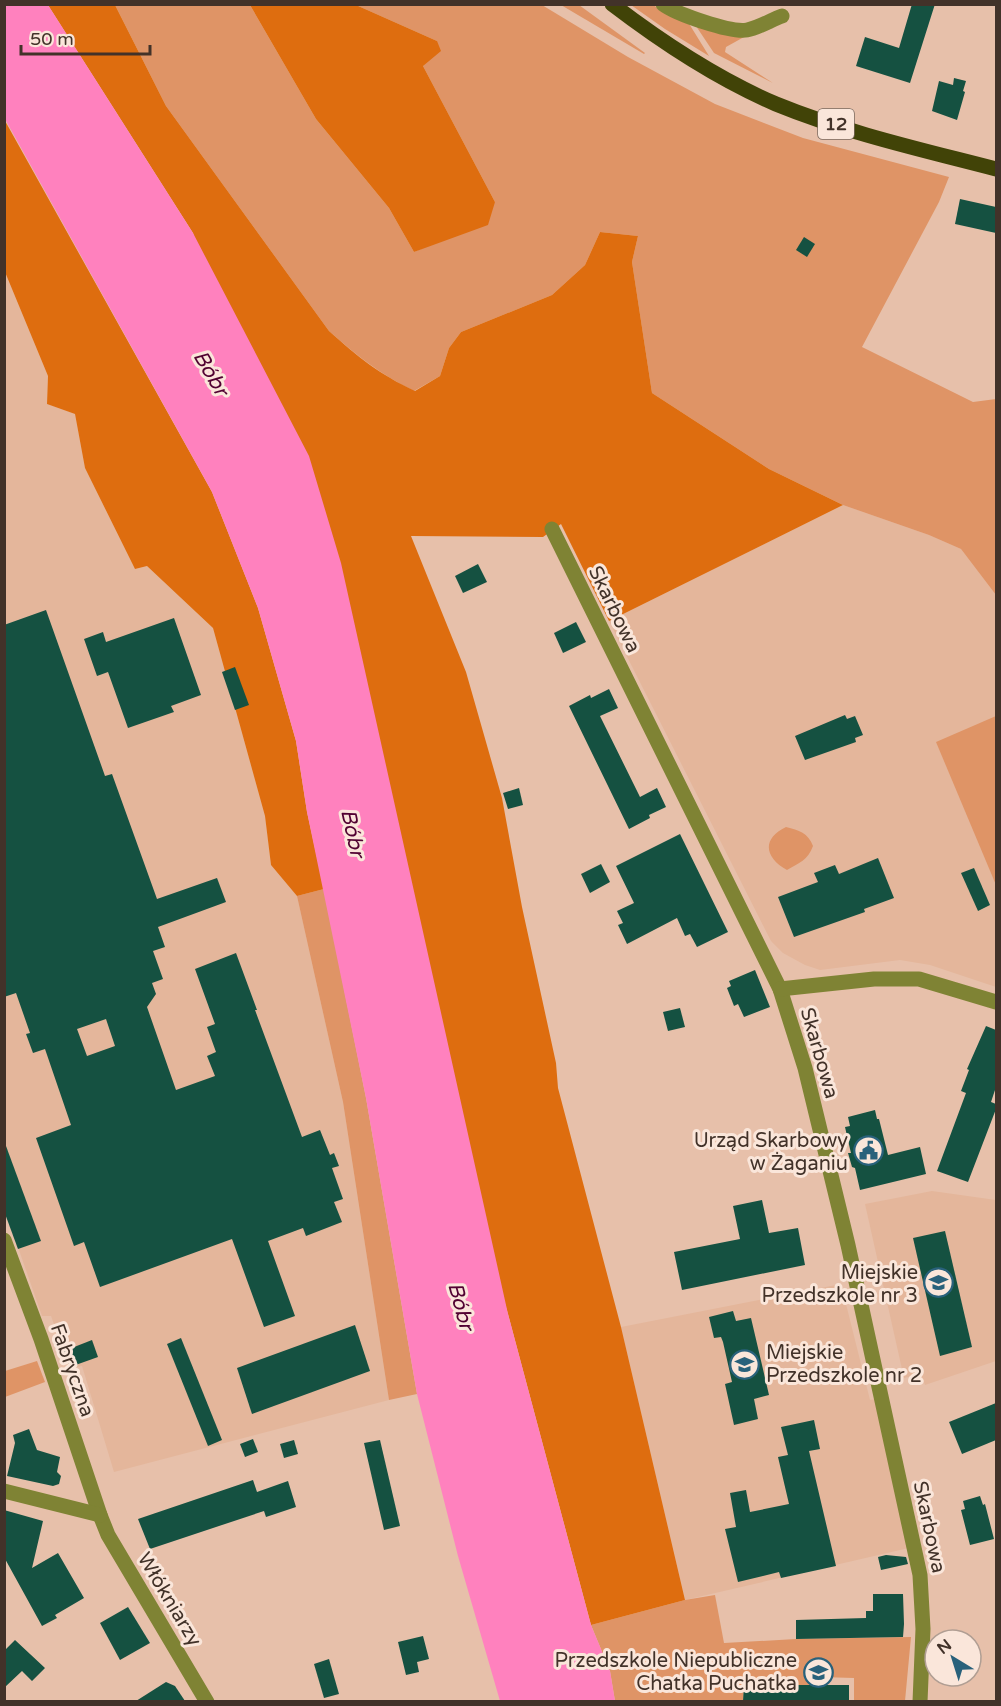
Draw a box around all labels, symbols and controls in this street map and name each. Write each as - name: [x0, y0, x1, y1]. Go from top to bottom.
- scale bar: [21, 18, 150, 56]
- text: 50 m: [30, 28, 74, 50]
- road number: 12: [818, 109, 854, 139]
- water label: Bóbr: [188, 346, 235, 403]
- street label: Skarbowa: [583, 562, 645, 657]
- water label: Bóbr: [335, 807, 370, 862]
- street label: Skarbowa: [795, 1005, 843, 1101]
- place label: Urząd Skarbowy w Żaganiu: [694, 1129, 848, 1176]
- public building icon: Urząd Skarbowy w Żaganiu: [853, 1135, 885, 1167]
- place label: Miejskie Przedszkole nr 3: [762, 1261, 918, 1308]
- school or university icon: Miejskie Przedszkole nr 3: [923, 1267, 955, 1299]
- water label: Bóbr: [442, 1279, 480, 1336]
- street label: Fabryczna: [45, 1321, 99, 1420]
- place label: Miejskie Przedszkole nr 2: [766, 1341, 922, 1388]
- school or university icon: Miejskie Przedszkole nr 2: [729, 1348, 761, 1380]
- street label: Skarbowa: [908, 1479, 950, 1575]
- street label: Włókniarzy: [132, 1548, 207, 1651]
- north arrow: [923, 1628, 983, 1688]
- text: N: [933, 1635, 956, 1659]
- place label: Przedszkole Niepubliczne Chatka Puchatka: [555, 1649, 797, 1696]
- school or university icon: Przedszkole Niepubliczne Chatka Puchatka: [802, 1656, 834, 1688]

